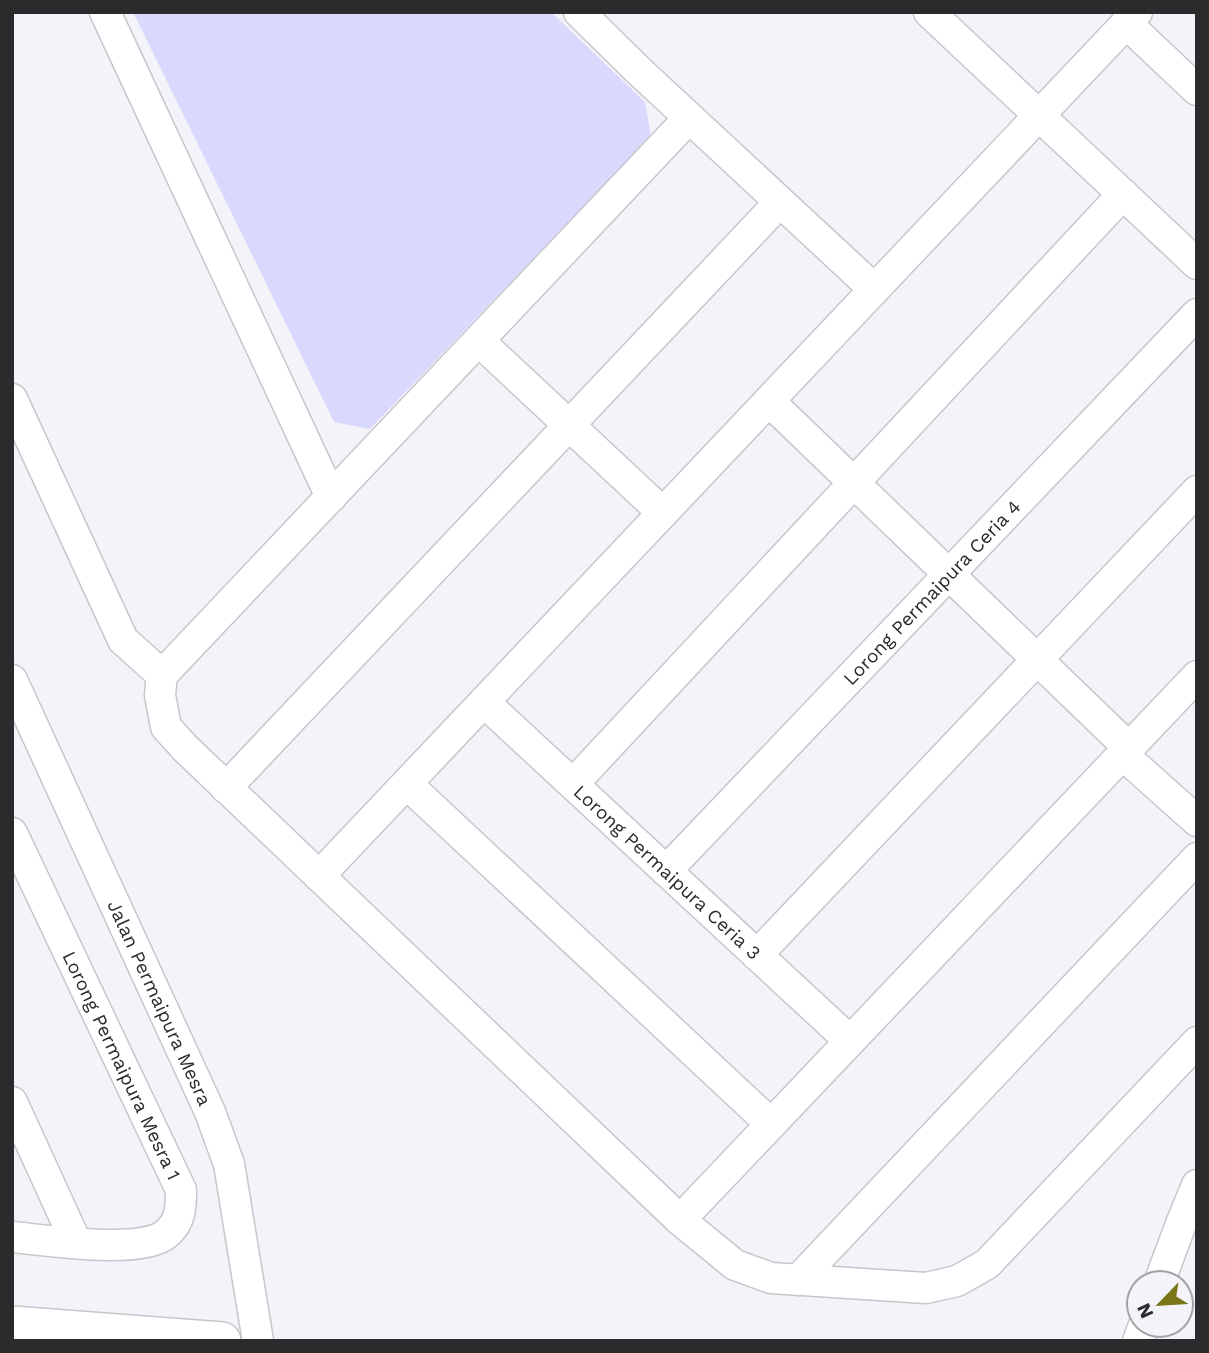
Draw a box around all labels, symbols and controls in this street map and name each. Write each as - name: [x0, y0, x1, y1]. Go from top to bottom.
- street label: Lorong Permaipura Ceria 4: [838, 495, 1026, 690]
- street label: Lorong Permaipura Ceria 3: [569, 780, 765, 964]
- street label: Jalan Permaipura Mesra: [102, 897, 217, 1109]
- street label: Lorong Permaipura Mesra 1: [58, 948, 185, 1183]
- north arrow: [1125, 1269, 1195, 1339]
- text: N: [1132, 1300, 1158, 1322]

